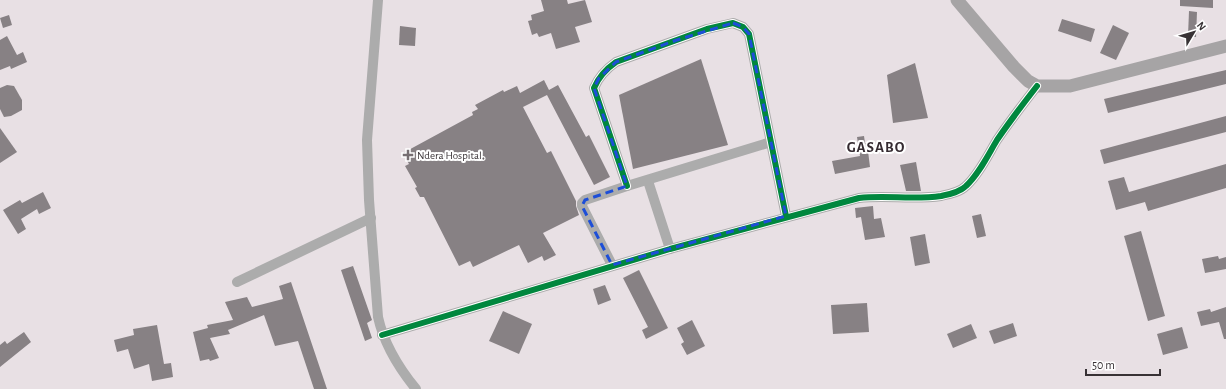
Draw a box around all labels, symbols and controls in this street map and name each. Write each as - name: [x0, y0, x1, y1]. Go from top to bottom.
- north arrow: [1174, 12, 1214, 52]
- text: N: [1195, 20, 1208, 33]
- district label: GASABO: [847, 140, 905, 155]
- marker: Ndera Hospital.: [402, 149, 414, 161]
- place label: Ndera Hospital.: [417, 150, 484, 161]
- scale bar: [1086, 351, 1160, 377]
- text: 50 m: [1092, 359, 1115, 371]

